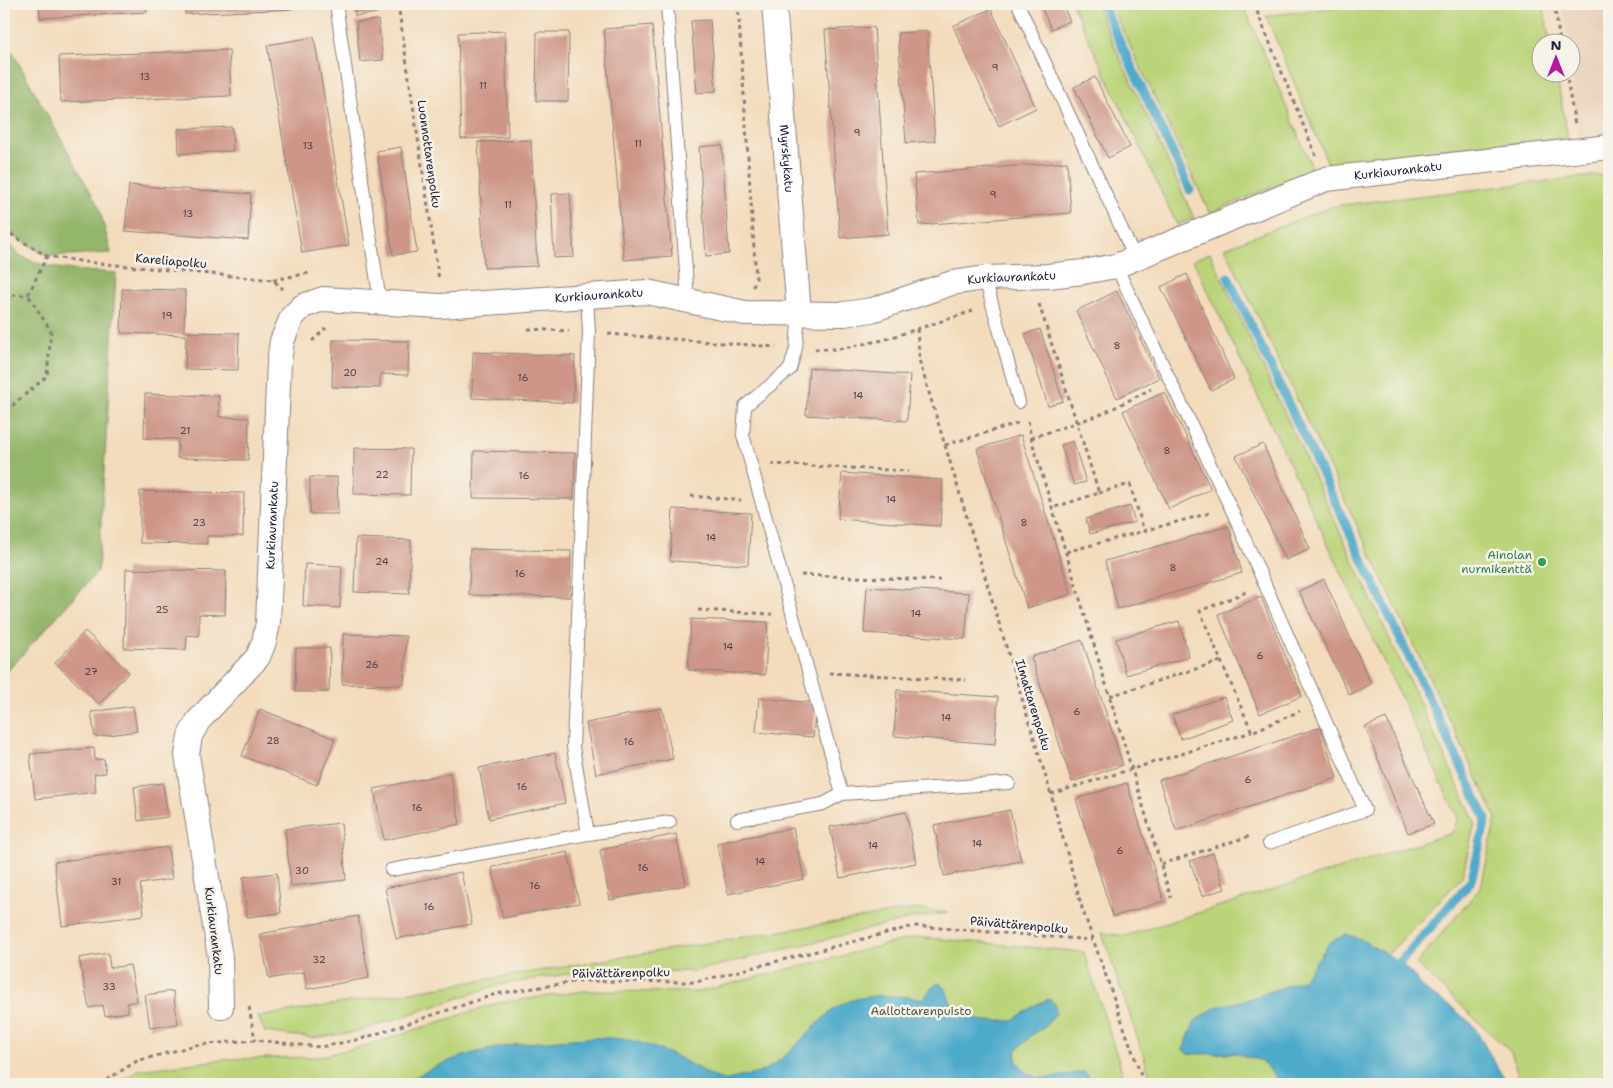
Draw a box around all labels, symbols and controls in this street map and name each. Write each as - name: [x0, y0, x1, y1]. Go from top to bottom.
- north arrow: [1530, 32, 1580, 82]
- text: N: [1550, 36, 1562, 54]
- house number: 9: [992, 61, 999, 74]
- house number: 13: [140, 70, 150, 83]
- house number: 11: [479, 79, 487, 92]
- street label: Luonnottarenpolku: [413, 99, 445, 209]
- street label: Myrskykatu: [776, 124, 797, 193]
- house number: 9: [854, 126, 861, 139]
- house number: 11: [634, 137, 642, 150]
- house number: 13: [303, 139, 313, 152]
- street label: Kurkiaurankatu: [1353, 158, 1443, 184]
- house number: 9: [990, 188, 997, 201]
- house number: 11: [504, 198, 512, 211]
- house number: 13: [183, 207, 193, 220]
- street label: Kareliapolku: [135, 250, 207, 272]
- street label: Kurkiaurankatu: [966, 267, 1057, 289]
- street label: Kurkiaurankatu: [554, 284, 644, 306]
- house number: 19: [162, 309, 172, 322]
- house number: 8: [1114, 339, 1121, 352]
- house number: 20: [343, 366, 357, 379]
- house number: 16: [518, 371, 528, 384]
- house number: 14: [853, 389, 863, 402]
- house number: 21: [180, 424, 190, 437]
- house number: 8: [1164, 444, 1171, 457]
- house number: 22: [375, 468, 389, 481]
- house number: 16: [519, 469, 529, 482]
- street label: Kurkiaurankatu: [262, 481, 282, 570]
- house number: 14: [886, 493, 896, 506]
- house number: 23: [192, 516, 206, 529]
- house number: 8: [1021, 516, 1028, 529]
- house number: 14: [706, 531, 716, 544]
- place label: Ainolan nurmikenttä: [1461, 547, 1533, 577]
- house number: 24: [375, 555, 389, 568]
- marker: Ainolan nurmikenttä: [1536, 556, 1548, 568]
- house number: 8: [1170, 561, 1177, 574]
- house number: 16: [515, 567, 525, 580]
- house number: 25: [156, 603, 168, 616]
- house number: 14: [911, 607, 921, 620]
- house number: 14: [723, 640, 733, 653]
- house number: 6: [1257, 649, 1264, 662]
- street label: Ilmattarenpolku: [1011, 657, 1055, 753]
- house number: 26: [365, 658, 379, 671]
- house number: 27: [84, 665, 98, 678]
- house number: 6: [1074, 705, 1081, 718]
- house number: 14: [941, 711, 951, 724]
- house number: 28: [266, 734, 280, 747]
- house number: 16: [624, 735, 634, 748]
- house number: 6: [1245, 773, 1252, 786]
- house number: 16: [517, 780, 527, 793]
- house number: 16: [412, 801, 422, 814]
- house number: 14: [972, 837, 982, 850]
- house number: 14: [868, 839, 878, 852]
- house number: 6: [1117, 844, 1124, 857]
- house number: 14: [755, 855, 765, 868]
- house number: 16: [638, 861, 648, 874]
- house number: 30: [295, 864, 309, 877]
- house number: 31: [111, 875, 121, 888]
- house number: 16: [530, 879, 540, 892]
- street label: Kurkiaurankatu: [201, 886, 227, 976]
- house number: 16: [424, 900, 434, 913]
- street label: Päivättärenpolku: [969, 913, 1069, 937]
- house number: 32: [312, 953, 326, 966]
- street label: Päivättärenpolku: [572, 964, 670, 982]
- house number: 33: [102, 980, 116, 993]
- park label: Aallottarenpuisto: [870, 1003, 972, 1019]

